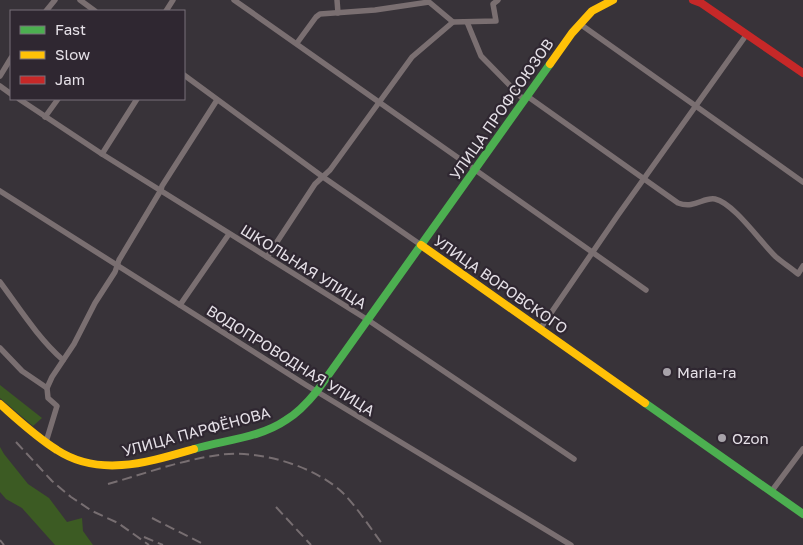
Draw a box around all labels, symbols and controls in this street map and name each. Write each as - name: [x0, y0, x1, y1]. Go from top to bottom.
- legend: [10, 10, 185, 100]
- text: Fast: [55, 20, 86, 38]
- street label: УЛИЦА ПРОФСОЮЗОВ: [445, 35, 557, 183]
- text: Slow: [55, 45, 90, 63]
- text: Jam: [55, 70, 85, 88]
- street label: ШКОЛЬНАЯ УЛИЦА: [238, 220, 370, 312]
- street label: УЛИЦА ВОРОВСКОГО: [430, 231, 572, 337]
- street label: ВОДОПРОВОДНАЯ УЛИЦА: [204, 301, 378, 419]
- place label: Maria-ra: [677, 363, 737, 381]
- marker: Maria-ra: [661, 366, 673, 378]
- street label: УЛИЦА ПАРФЁНОВА: [120, 403, 272, 459]
- place label: Ozon: [732, 429, 769, 447]
- marker: Ozon: [716, 432, 728, 444]

